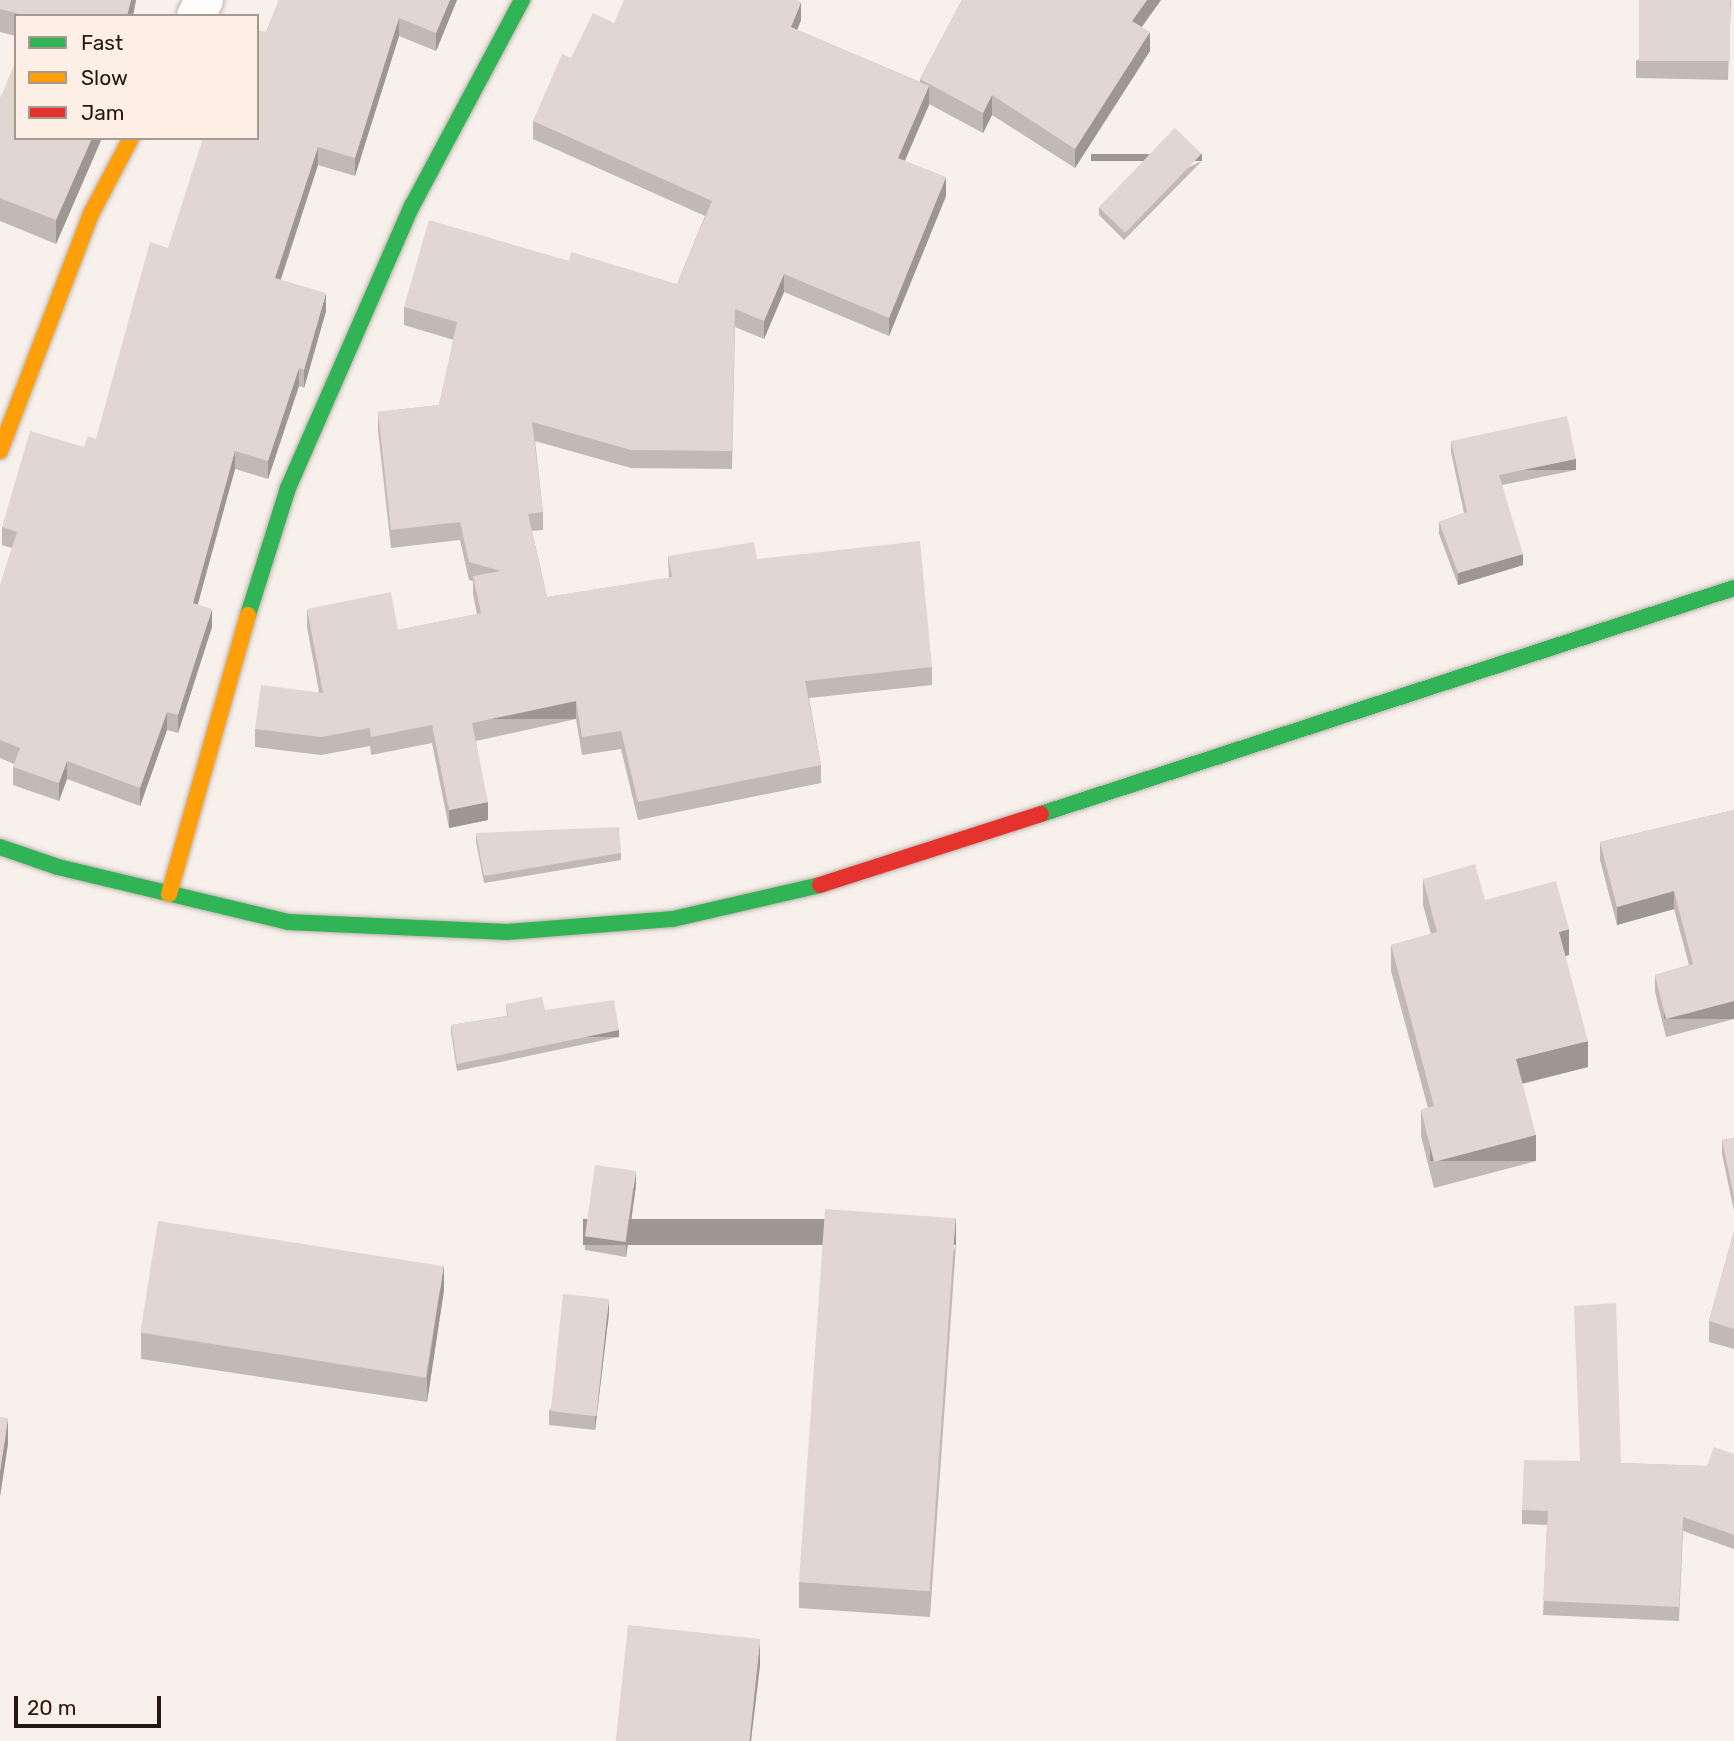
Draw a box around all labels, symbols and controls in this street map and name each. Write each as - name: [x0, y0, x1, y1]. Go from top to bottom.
- legend: [14, 14, 259, 140]
- text: Fast: [81, 30, 123, 55]
- text: Slow: [81, 65, 128, 90]
- text: Jam: [81, 100, 125, 125]
- scale bar: [18, 1682, 164, 1726]
- text: 20 m: [27, 1695, 76, 1720]

